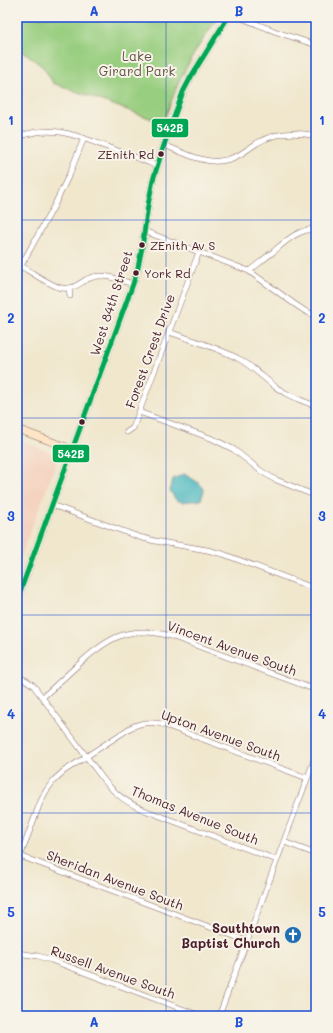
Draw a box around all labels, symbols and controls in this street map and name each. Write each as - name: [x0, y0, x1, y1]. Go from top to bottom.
- text: A: [89, 2, 99, 19]
- text: B: [235, 2, 244, 19]
- park label: Lake Girard Park: [99, 47, 175, 79]
- text: 1: [8, 111, 14, 128]
- text: 1: [319, 111, 325, 128]
- line badge: 542B: [151, 118, 189, 138]
- text: 542B: [157, 120, 183, 135]
- place label: ZEnith Rd: [98, 146, 154, 162]
- marker: ZEnith Rd: [156, 149, 166, 159]
- place label: ZEnith Av S: [150, 237, 215, 253]
- marker: ZEnith Av S: [137, 240, 147, 250]
- street label: West 84th Street: [85, 248, 136, 358]
- place label: York Rd: [144, 265, 191, 281]
- marker: York Rd: [131, 268, 141, 278]
- street label: Forest Crest Drive: [121, 291, 178, 410]
- text: 2: [7, 309, 15, 326]
- text: 2: [318, 309, 326, 326]
- unlabelled marker: [77, 417, 87, 427]
- line badge: 542B: [52, 444, 90, 463]
- text: 542B: [58, 446, 84, 461]
- text: 3: [7, 507, 15, 524]
- text: 3: [318, 507, 326, 524]
- street label: Vincent Avenue South: [165, 616, 299, 679]
- text: 4: [7, 705, 15, 722]
- street label: Upton Avenue South: [159, 705, 283, 764]
- text: 4: [318, 705, 326, 722]
- street label: Thomas Avenue South: [129, 781, 261, 848]
- street label: Sheridan Avenue South: [44, 846, 186, 913]
- text: 5: [7, 903, 15, 920]
- text: 5: [318, 903, 326, 920]
- place label: Southtown Baptist Church: [181, 919, 280, 951]
- church icon: Southtown Baptist Church: [283, 925, 303, 945]
- street label: Russell Avenue South: [49, 941, 178, 1002]
- text: A: [89, 1013, 99, 1030]
- text: B: [235, 1013, 244, 1030]

